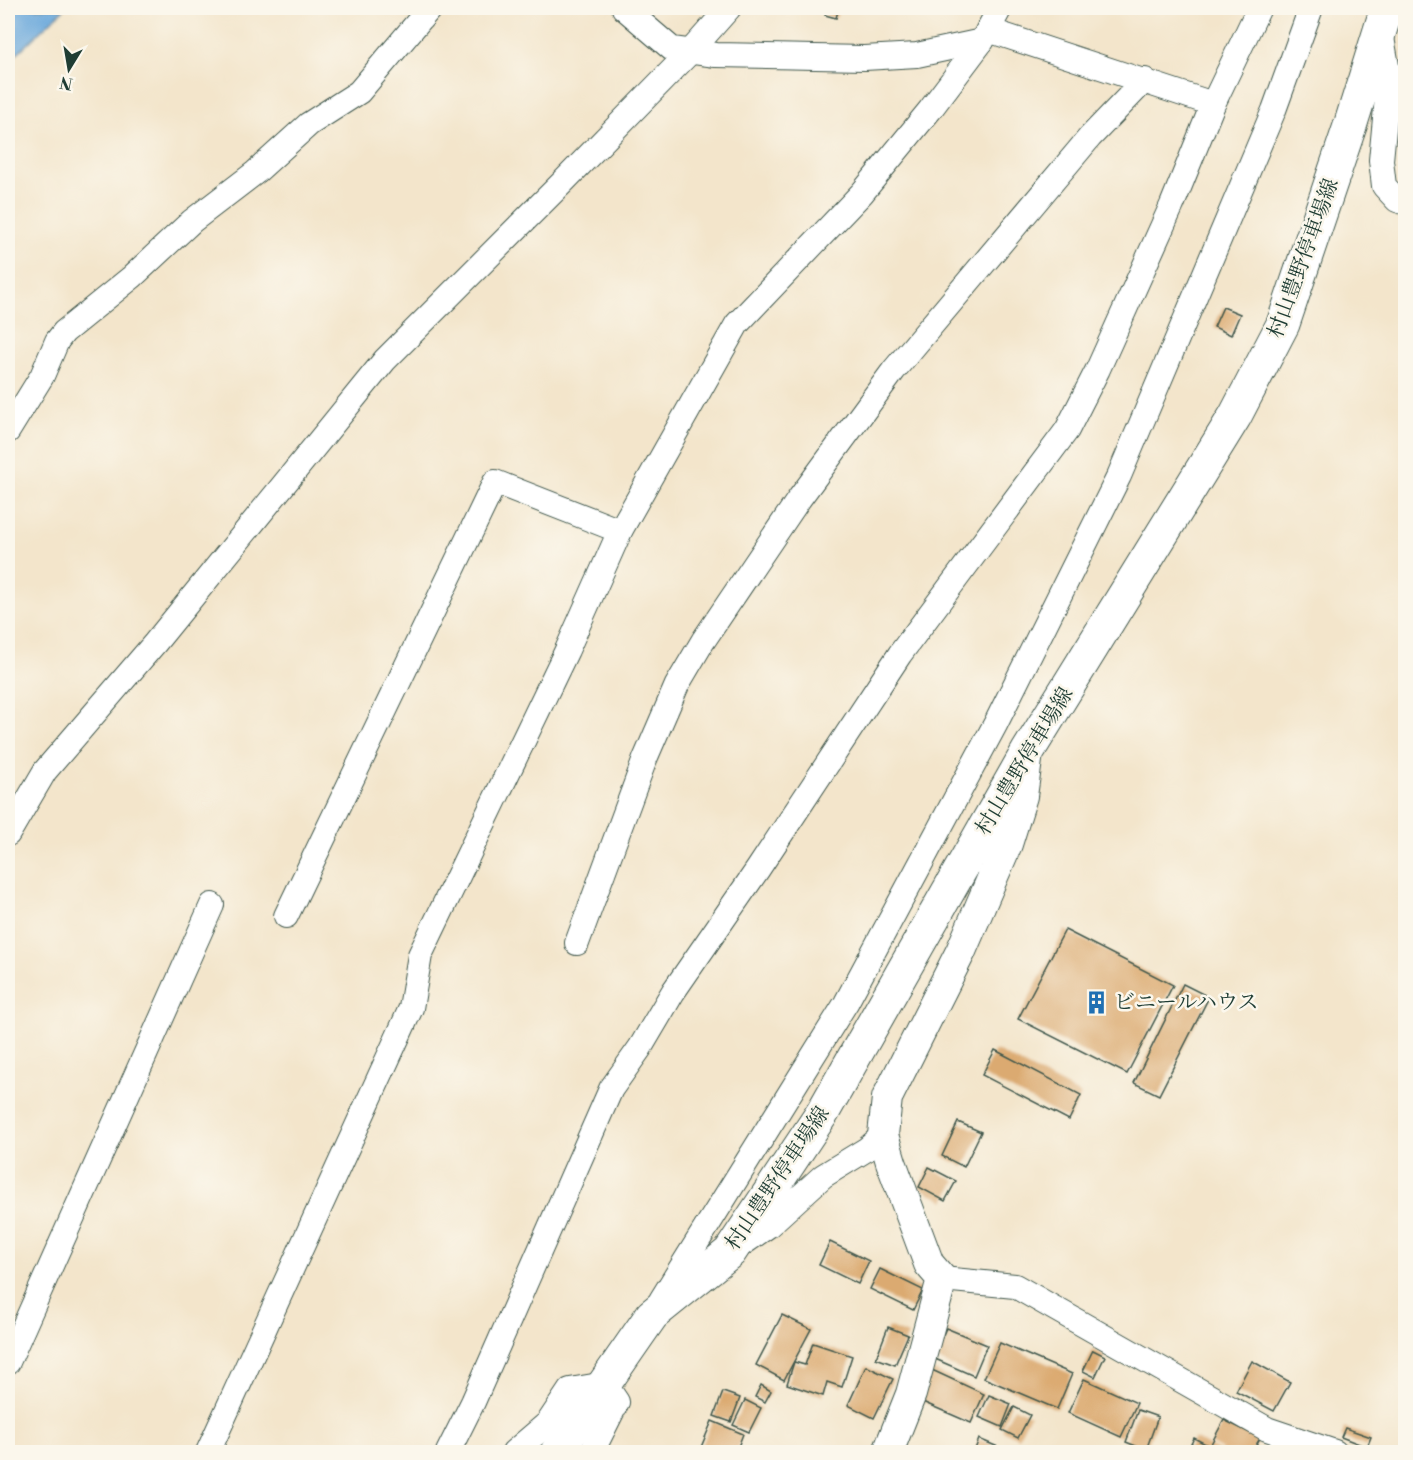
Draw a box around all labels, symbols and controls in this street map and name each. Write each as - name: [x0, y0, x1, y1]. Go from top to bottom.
- north arrow: [39, 39, 99, 99]
- text: N: [58, 72, 74, 94]
- street label: 村山豊野停車場線: [1263, 175, 1345, 342]
- street label: 村山豊野停車場線: [970, 683, 1079, 840]
- building icon: ビニールハウス: [1083, 989, 1109, 1015]
- place label: ビニールハウス: [1114, 990, 1258, 1016]
- street label: 村山豊野停車場線: [720, 1102, 836, 1255]

